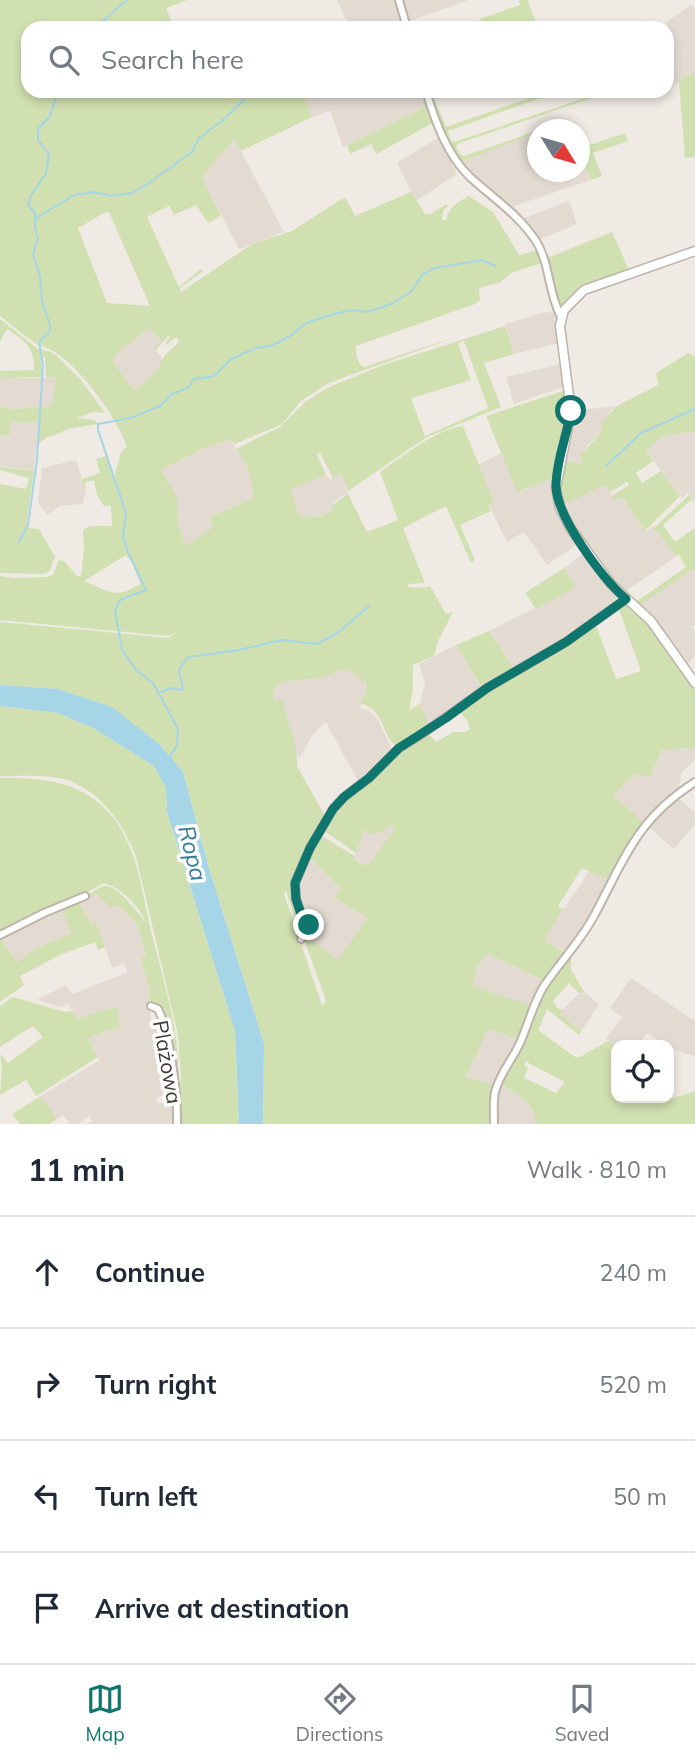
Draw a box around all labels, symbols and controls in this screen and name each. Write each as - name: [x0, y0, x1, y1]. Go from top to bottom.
- search box: [21, 21, 674, 98]
- icon: search: [45, 41, 83, 79]
- text: Search here: [101, 43, 244, 76]
- north arrow: [527, 119, 590, 182]
- route start: [555, 395, 586, 426]
- water label: Ropa: [172, 822, 214, 884]
- route end: [293, 909, 324, 940]
- street label: Plażowa: [148, 1018, 188, 1106]
- map controls: [611, 1040, 674, 1103]
- button: locate: [611, 1040, 674, 1103]
- text: 11 min: [28, 1151, 125, 1189]
- text: Walk · 810 m: [527, 1155, 667, 1184]
- icon: ahead: [28, 1253, 66, 1291]
- text: Continue: [95, 1256, 205, 1289]
- text: 240 m: [599, 1258, 667, 1287]
- icon: right: [28, 1365, 66, 1403]
- text: Turn right: [95, 1368, 216, 1401]
- text: 520 m: [599, 1370, 667, 1399]
- icon: left: [28, 1477, 66, 1515]
- text: Turn left: [95, 1480, 197, 1513]
- text: 50 m: [613, 1482, 667, 1511]
- icon: arrive: [28, 1589, 66, 1627]
- text: Arrive at destination: [95, 1592, 350, 1625]
- tab: Map: [86, 1680, 125, 1746]
- tab: Directions: [296, 1680, 384, 1746]
- tab: Saved: [555, 1680, 609, 1746]

